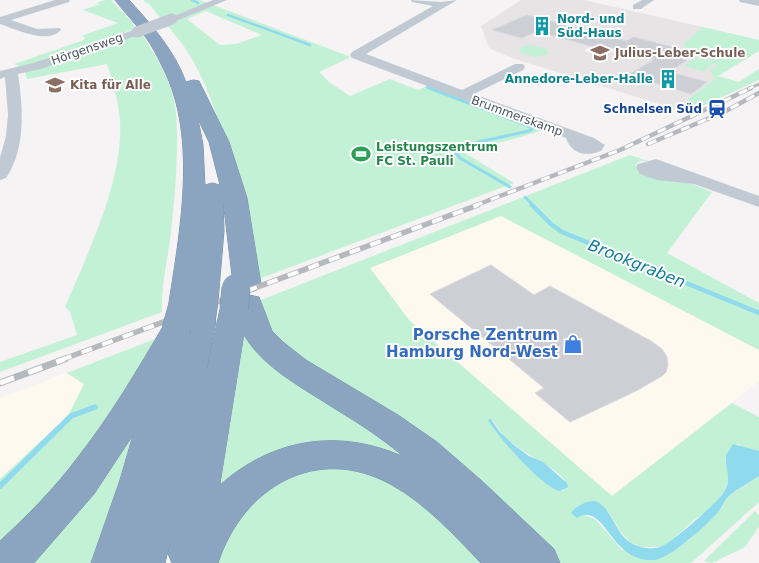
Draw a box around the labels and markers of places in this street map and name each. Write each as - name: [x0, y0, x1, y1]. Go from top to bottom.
- place label: Nord- und Süd-Haus: [557, 12, 625, 40]
- building icon: Nord- und Süd-Haus: [531, 15, 553, 37]
- school or university icon: Julius-Leber-Schule: [589, 42, 611, 64]
- place label: Julius-Leber-Schule: [614, 46, 745, 60]
- building icon: Annedore-Leber-Halle: [657, 68, 679, 90]
- place label: Annedore-Leber-Halle: [505, 72, 653, 86]
- school or university icon: Kita für Alle: [44, 74, 66, 96]
- place label: Kita für Alle: [70, 78, 151, 92]
- station icon: Schnelsen Süd: [706, 98, 728, 120]
- place label: Schnelsen Süd: [603, 102, 702, 116]
- place label: Leistungszentrum FC St. Pauli: [376, 140, 498, 168]
- sports icon: Leistungszentrum FC St. Pauli: [350, 143, 372, 165]
- place label: Porsche Zentrum Hamburg Nord-West: [386, 326, 558, 361]
- shop icon: Porsche Zentrum Hamburg Nord-West: [562, 333, 584, 355]

